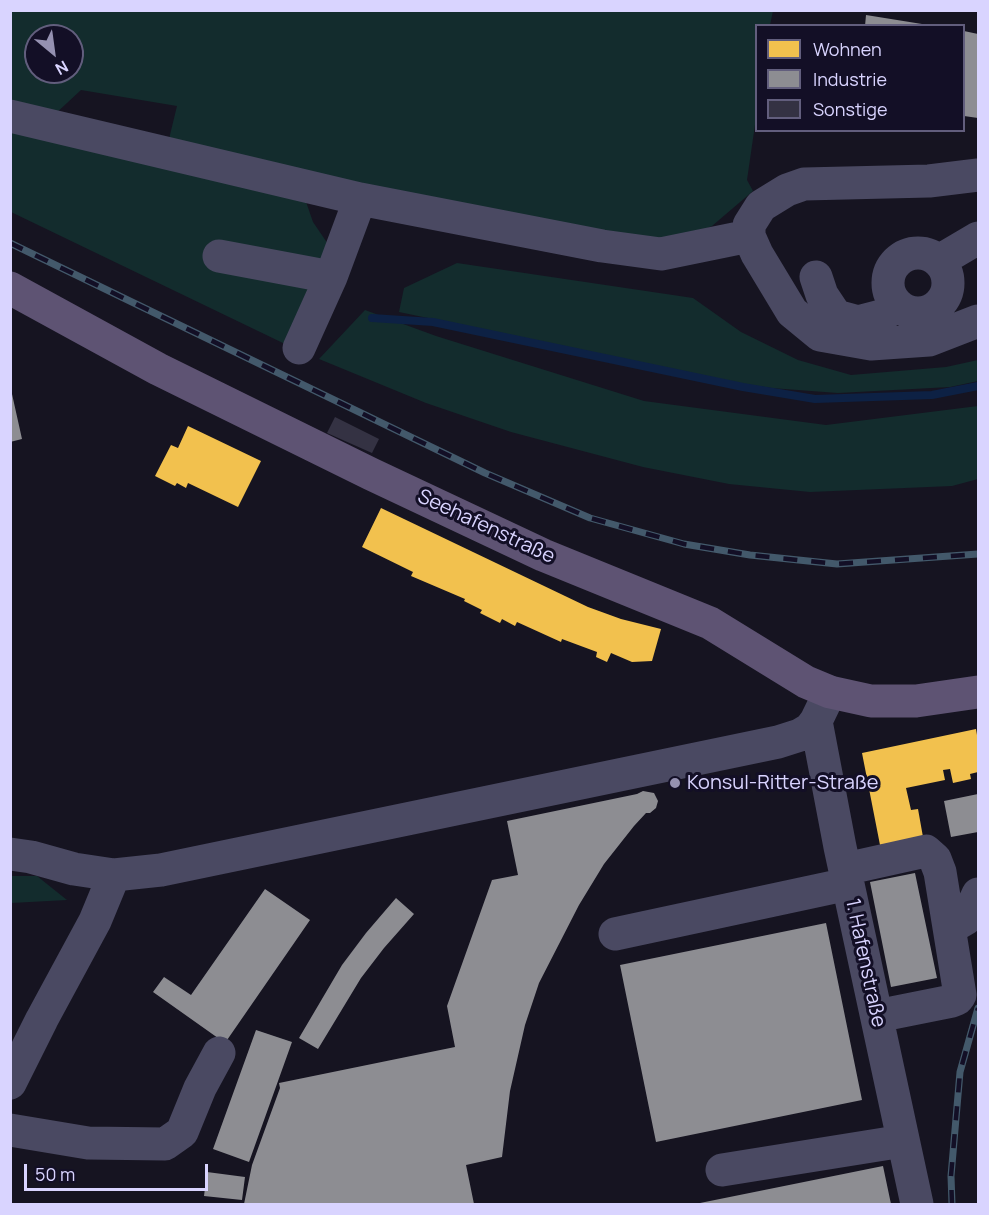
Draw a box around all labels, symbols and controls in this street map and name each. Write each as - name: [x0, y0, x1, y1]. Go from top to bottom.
- north arrow: [24, 24, 84, 84]
- legend: [755, 24, 965, 132]
- text: Wohnen: [813, 37, 882, 61]
- text: N: [51, 56, 72, 80]
- text: Industrie: [813, 67, 887, 91]
- text: Sonstige: [813, 97, 887, 121]
- street label: Seehafenstraße: [414, 485, 558, 569]
- place label: Konsul-Ritter-Straße: [687, 771, 879, 795]
- marker: Konsul-Ritter-Straße: [668, 776, 682, 790]
- street label: 1. Hafenstraße: [840, 896, 890, 1030]
- scale bar: [27, 1152, 212, 1190]
- text: 50 m: [35, 1162, 75, 1186]

